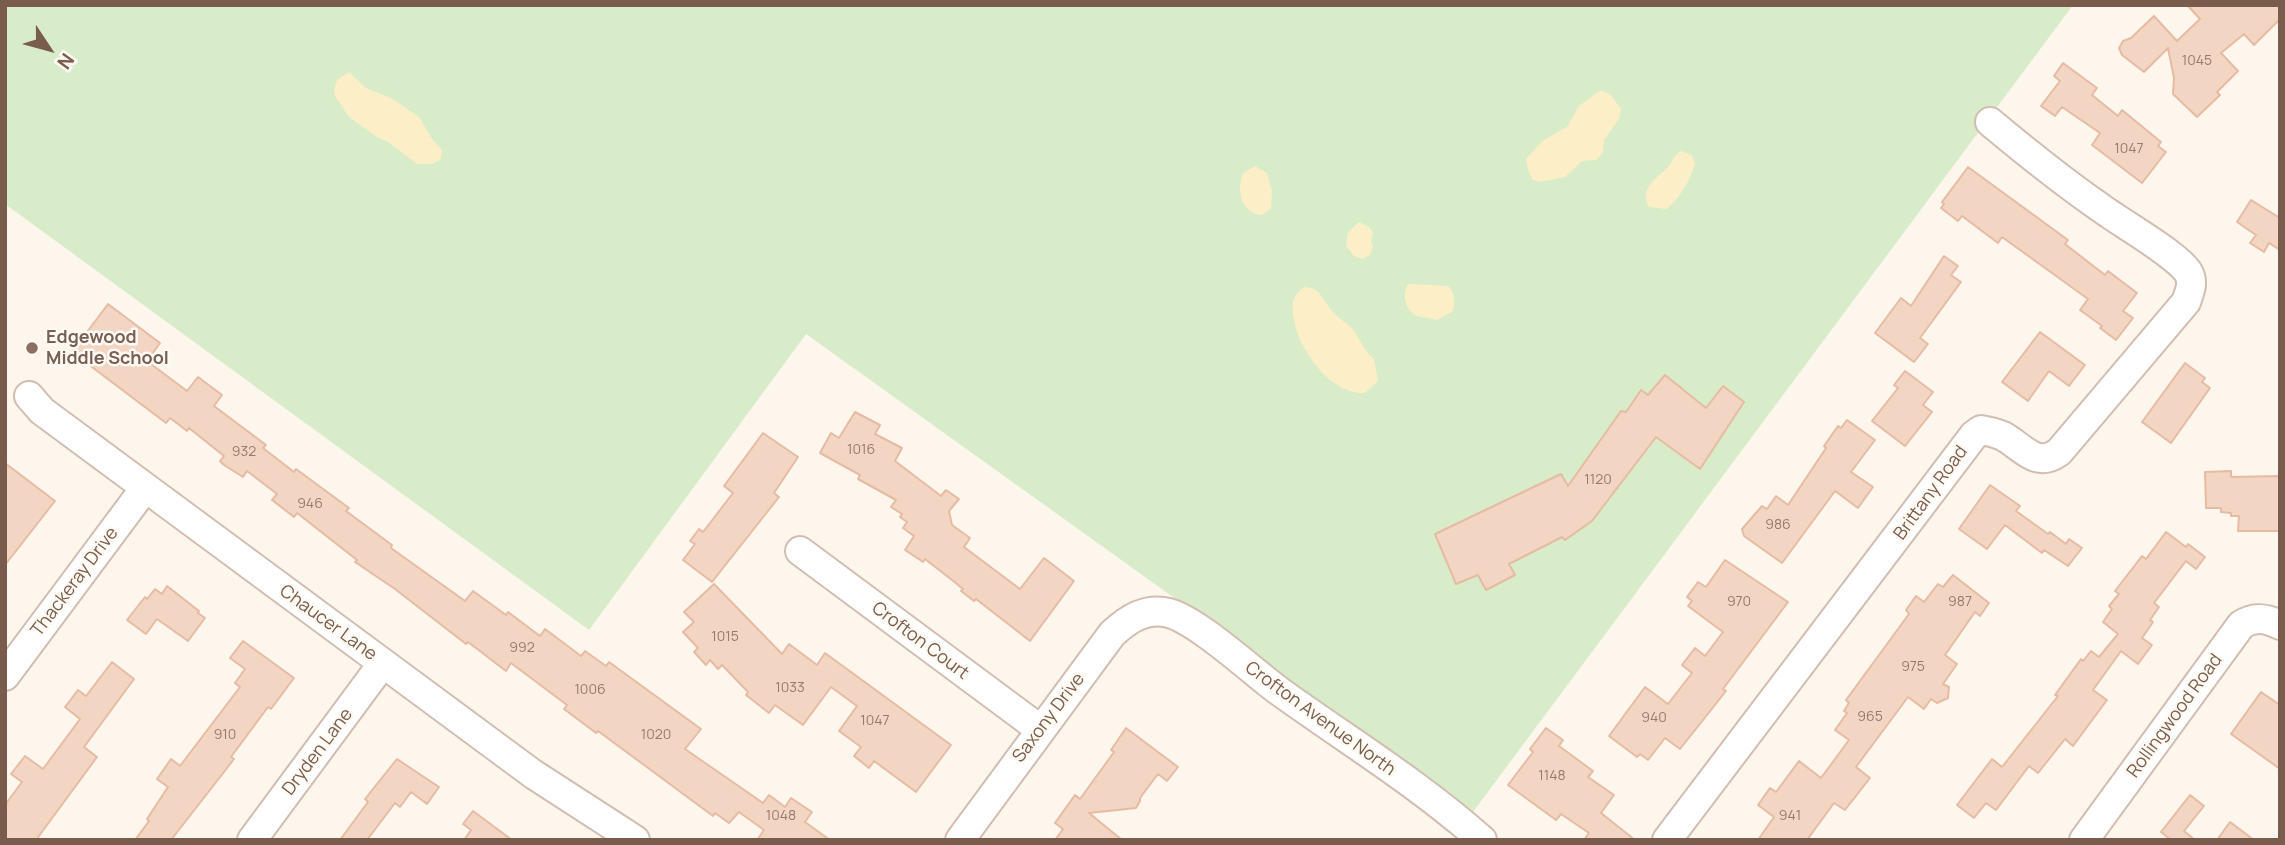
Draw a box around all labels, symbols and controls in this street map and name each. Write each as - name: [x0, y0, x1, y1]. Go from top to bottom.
- north arrow: [14, 14, 84, 84]
- text: N: [51, 48, 81, 75]
- house number: 1045: [2182, 53, 2212, 69]
- house number: 1047: [2114, 141, 2144, 157]
- place label: Edgewood Middle School: [46, 327, 169, 370]
- marker: Edgewood Middle School: [24, 340, 40, 356]
- house number: 1016: [847, 442, 875, 458]
- street label: Brittany Road: [1890, 442, 1972, 544]
- house number: 932: [232, 444, 256, 460]
- house number: 1120: [1584, 472, 1612, 488]
- house number: 946: [297, 496, 323, 512]
- house number: 986: [1765, 517, 1791, 533]
- street label: Thackeray Drive: [27, 523, 123, 641]
- street label: Chaucer Lane: [275, 580, 381, 666]
- house number: 970: [1727, 594, 1751, 610]
- house number: 987: [1948, 594, 1972, 610]
- street label: Crofton Court: [867, 597, 973, 685]
- house number: 1015: [711, 629, 739, 645]
- house number: 992: [509, 640, 535, 656]
- street label: Rollingwood Road: [2123, 650, 2227, 782]
- street label: Crofton Avenue North: [1241, 657, 1399, 781]
- house number: 975: [1901, 659, 1925, 675]
- street label: Saxony Drive: [1008, 669, 1090, 767]
- house number: 1033: [775, 680, 805, 696]
- house number: 1006: [574, 682, 606, 698]
- street label: Dryden Lane: [278, 704, 358, 800]
- house number: 965: [1857, 709, 1883, 725]
- house number: 940: [1641, 710, 1667, 726]
- house number: 1047: [860, 713, 890, 729]
- house number: 910: [214, 727, 236, 743]
- house number: 1020: [641, 727, 671, 743]
- house number: 1148: [1538, 768, 1566, 784]
- house number: 1048: [766, 808, 796, 824]
- house number: 941: [1779, 808, 1801, 824]

